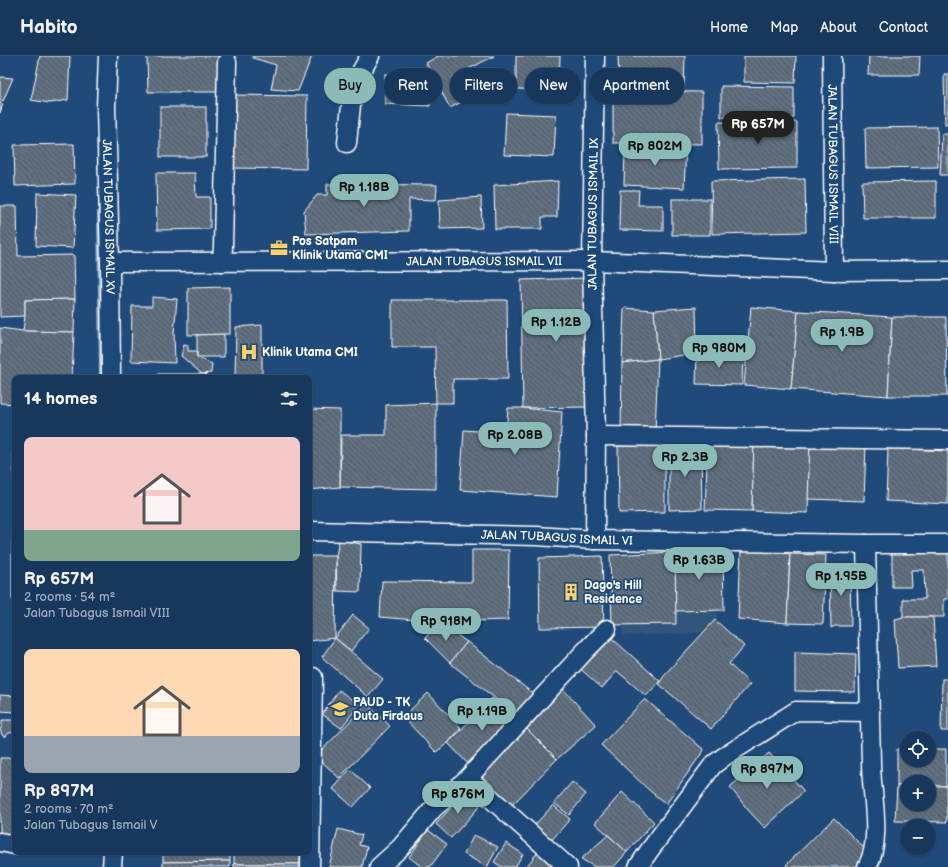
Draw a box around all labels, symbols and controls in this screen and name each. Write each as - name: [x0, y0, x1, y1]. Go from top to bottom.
- text: Habito: [20, 16, 78, 39]
- text: Home: [710, 19, 748, 36]
- text: Map: [770, 19, 798, 36]
- text: About: [820, 19, 857, 36]
- text: Contact: [879, 19, 928, 36]
- chip: Buy: [324, 68, 376, 104]
- chip: Rent: [384, 68, 442, 104]
- chip: Filters: [450, 68, 517, 104]
- chip: New: [525, 68, 581, 104]
- chip: Apartment: [589, 68, 684, 104]
- street label: JALAN TUBAGUS ISMAIL VIII: [825, 84, 841, 244]
- pin: Rp 657M: [721, 111, 795, 145]
- text: Rp 657M: [731, 116, 785, 132]
- pin: Rp 802M: [618, 133, 692, 167]
- street label: JALAN TUBAGUS ISMAIL IX: [584, 138, 601, 290]
- text: Rp 802M: [628, 138, 682, 154]
- street label: JALAN TUBAGUS ISMAIL XV: [99, 139, 118, 295]
- pin: Rp 1.18B: [323, 174, 405, 208]
- text: Rp 1.18B: [339, 179, 389, 195]
- place label: Pos Satpam Klinik Utama CMI: [292, 234, 388, 263]
- office icon: Pos Satpam Klinik Utama CMI: [269, 238, 289, 258]
- street label: JALAN TUBAGUS ISMAIL VII: [406, 254, 562, 269]
- pin: Rp 1.12B: [515, 309, 597, 343]
- text: Rp 1.12B: [531, 314, 581, 330]
- pin: Rp 1.9B: [805, 319, 879, 353]
- text: Rp 1.9B: [820, 324, 865, 340]
- pin: Rp 980M: [682, 335, 756, 369]
- text: Rp 980M: [692, 340, 746, 356]
- hospital icon: Klinik Utama CMI: [239, 342, 259, 362]
- place label: Klinik Utama CMI: [262, 345, 358, 360]
- icon: filters: [278, 388, 300, 410]
- text: 14 homes: [24, 389, 97, 409]
- pin: Rp 2.08B: [474, 422, 556, 456]
- text: Rp 2.08B: [487, 427, 543, 443]
- pin: Rp 2.3B: [648, 444, 722, 478]
- text: Rp 2.3B: [661, 449, 709, 465]
- icon: home: [126, 463, 198, 535]
- street label: JALAN TUBAGUS ISMAIL VI: [481, 527, 633, 548]
- pin: Rp 1.63B: [658, 547, 740, 581]
- text: Rp 1.63B: [673, 552, 725, 568]
- pin: Rp 1.95B: [800, 563, 882, 597]
- text: Rp 1.95B: [815, 568, 867, 584]
- text: Rp 657M: [24, 569, 94, 589]
- place label: Dago's Hill Residence: [584, 578, 642, 607]
- building icon: Dago's Hill Residence: [561, 582, 581, 602]
- text: 2 rooms · 54 m²: [24, 589, 115, 605]
- text: Jalan Tubagus Ismail VIII: [24, 605, 170, 621]
- pin: Rp 918M: [409, 608, 483, 642]
- text: Rp 918M: [420, 613, 472, 629]
- icon: home: [126, 675, 198, 747]
- place label: PAUD - TK Duta Firdaus: [353, 695, 423, 724]
- pin: Rp 1.19B: [441, 698, 523, 732]
- school or university icon: PAUD - TK Duta Firdaus: [330, 699, 350, 719]
- text: Rp 1.19B: [457, 703, 507, 719]
- map controls: [900, 731, 936, 855]
- button: locate: [900, 731, 936, 767]
- pin: Rp 897M: [730, 756, 804, 790]
- text: Rp 897M: [740, 761, 794, 777]
- button: +: [900, 775, 936, 811]
- text: Rp 897M: [24, 781, 94, 801]
- pin: Rp 876M: [421, 781, 495, 815]
- text: Rp 876M: [431, 786, 485, 802]
- text: 2 rooms · 70 m²: [24, 801, 114, 817]
- text: Jalan Tubagus Ismail V: [24, 817, 158, 833]
- button: −: [900, 819, 936, 855]

